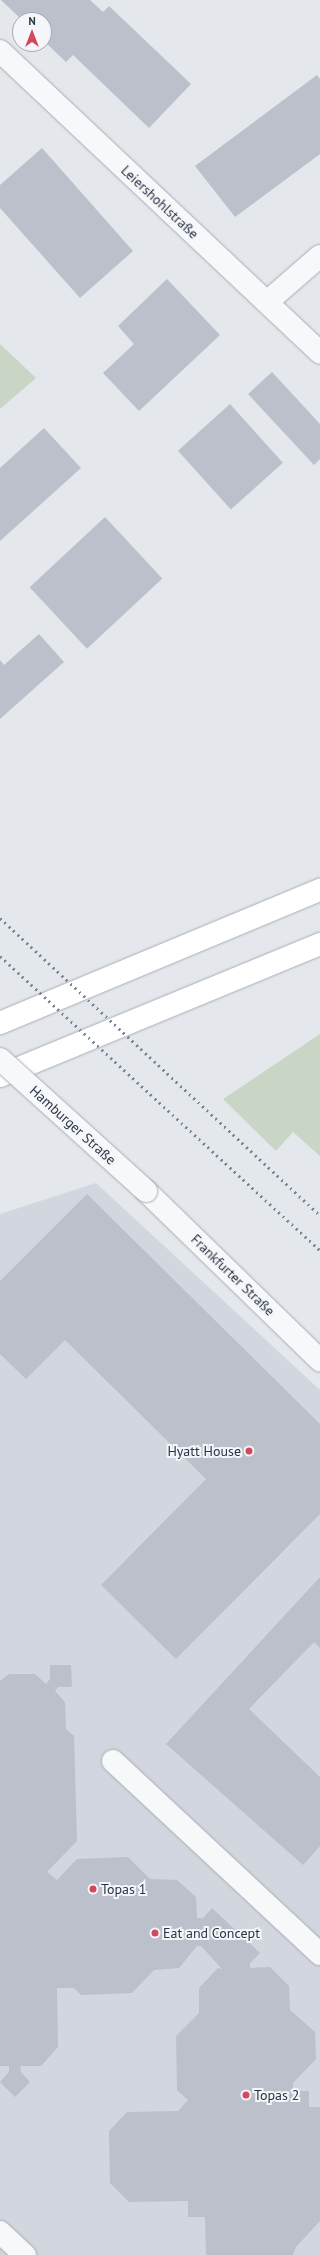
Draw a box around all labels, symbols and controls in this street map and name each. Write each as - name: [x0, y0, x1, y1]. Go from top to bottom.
- north arrow: [12, 12, 52, 52]
- text: N: [28, 14, 36, 28]
- street label: Leiershohlstraße: [118, 162, 202, 242]
- street label: Hamburger Straße: [27, 1082, 119, 1168]
- street label: Frankfurter Straße: [188, 1231, 278, 1319]
- place label: Hyatt House: [167, 1443, 241, 1459]
- marker: Hyatt House: [244, 1446, 254, 1456]
- place label: Topas 1: [101, 1881, 146, 1897]
- marker: Topas 1: [88, 1884, 98, 1894]
- place label: Eat and Concept: [163, 1925, 260, 1941]
- marker: Eat and Concept: [150, 1928, 160, 1938]
- place label: Topas 2: [254, 2087, 299, 2103]
- marker: Topas 2: [241, 2090, 251, 2100]

